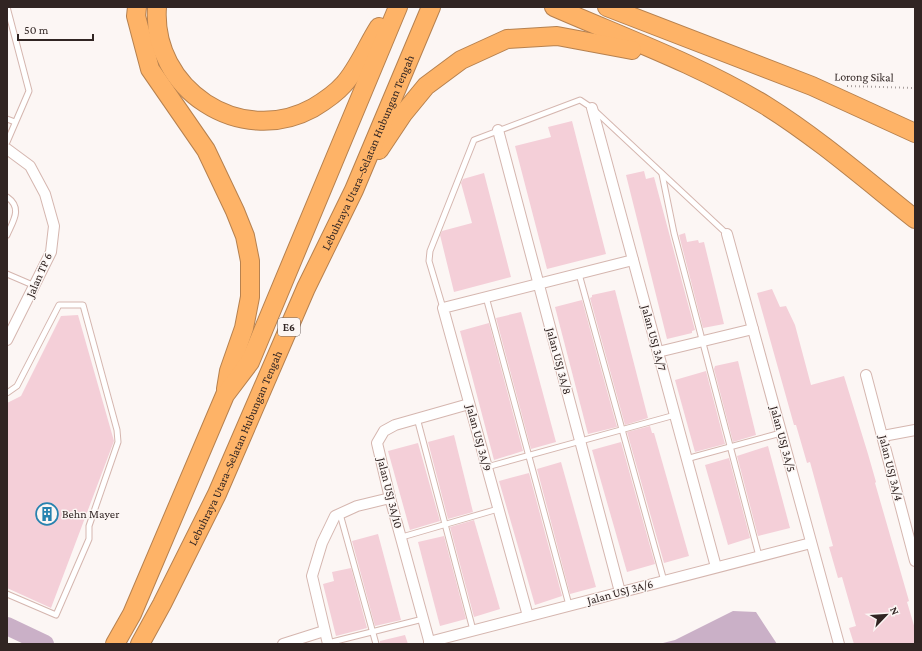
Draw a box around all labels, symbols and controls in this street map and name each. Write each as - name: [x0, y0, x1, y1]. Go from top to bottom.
- scale bar: [18, 16, 93, 42]
- text: 50 m: [24, 23, 49, 37]
- street label: Lebuhraya Utara–Selatan Hubungan Tengah: [319, 52, 417, 253]
- street label: Lorong Sikal: [834, 69, 894, 85]
- street label: Jalan TP 6: [23, 250, 55, 300]
- street label: Jalan USJ 3A/7: [638, 303, 670, 373]
- road number: E6: [278, 318, 300, 336]
- street label: Jalan USJ 3A/8: [543, 325, 575, 396]
- street label: Lebuhraya Utara–Selatan Hubungan Tengah: [185, 348, 285, 548]
- street label: Jalan USJ 3A/9: [463, 402, 495, 473]
- street label: Jalan USJ 3A/5: [767, 404, 799, 474]
- street label: Jalan USJ 3A/4: [876, 433, 906, 503]
- street label: Jalan USJ 3A/10: [374, 455, 406, 530]
- building icon: Behn Mayer: [34, 501, 60, 527]
- place label: Behn Mayer: [62, 507, 120, 521]
- street label: Jalan USJ 3A/6: [584, 576, 655, 608]
- north arrow: [866, 595, 906, 635]
- text: N: [888, 605, 902, 617]

